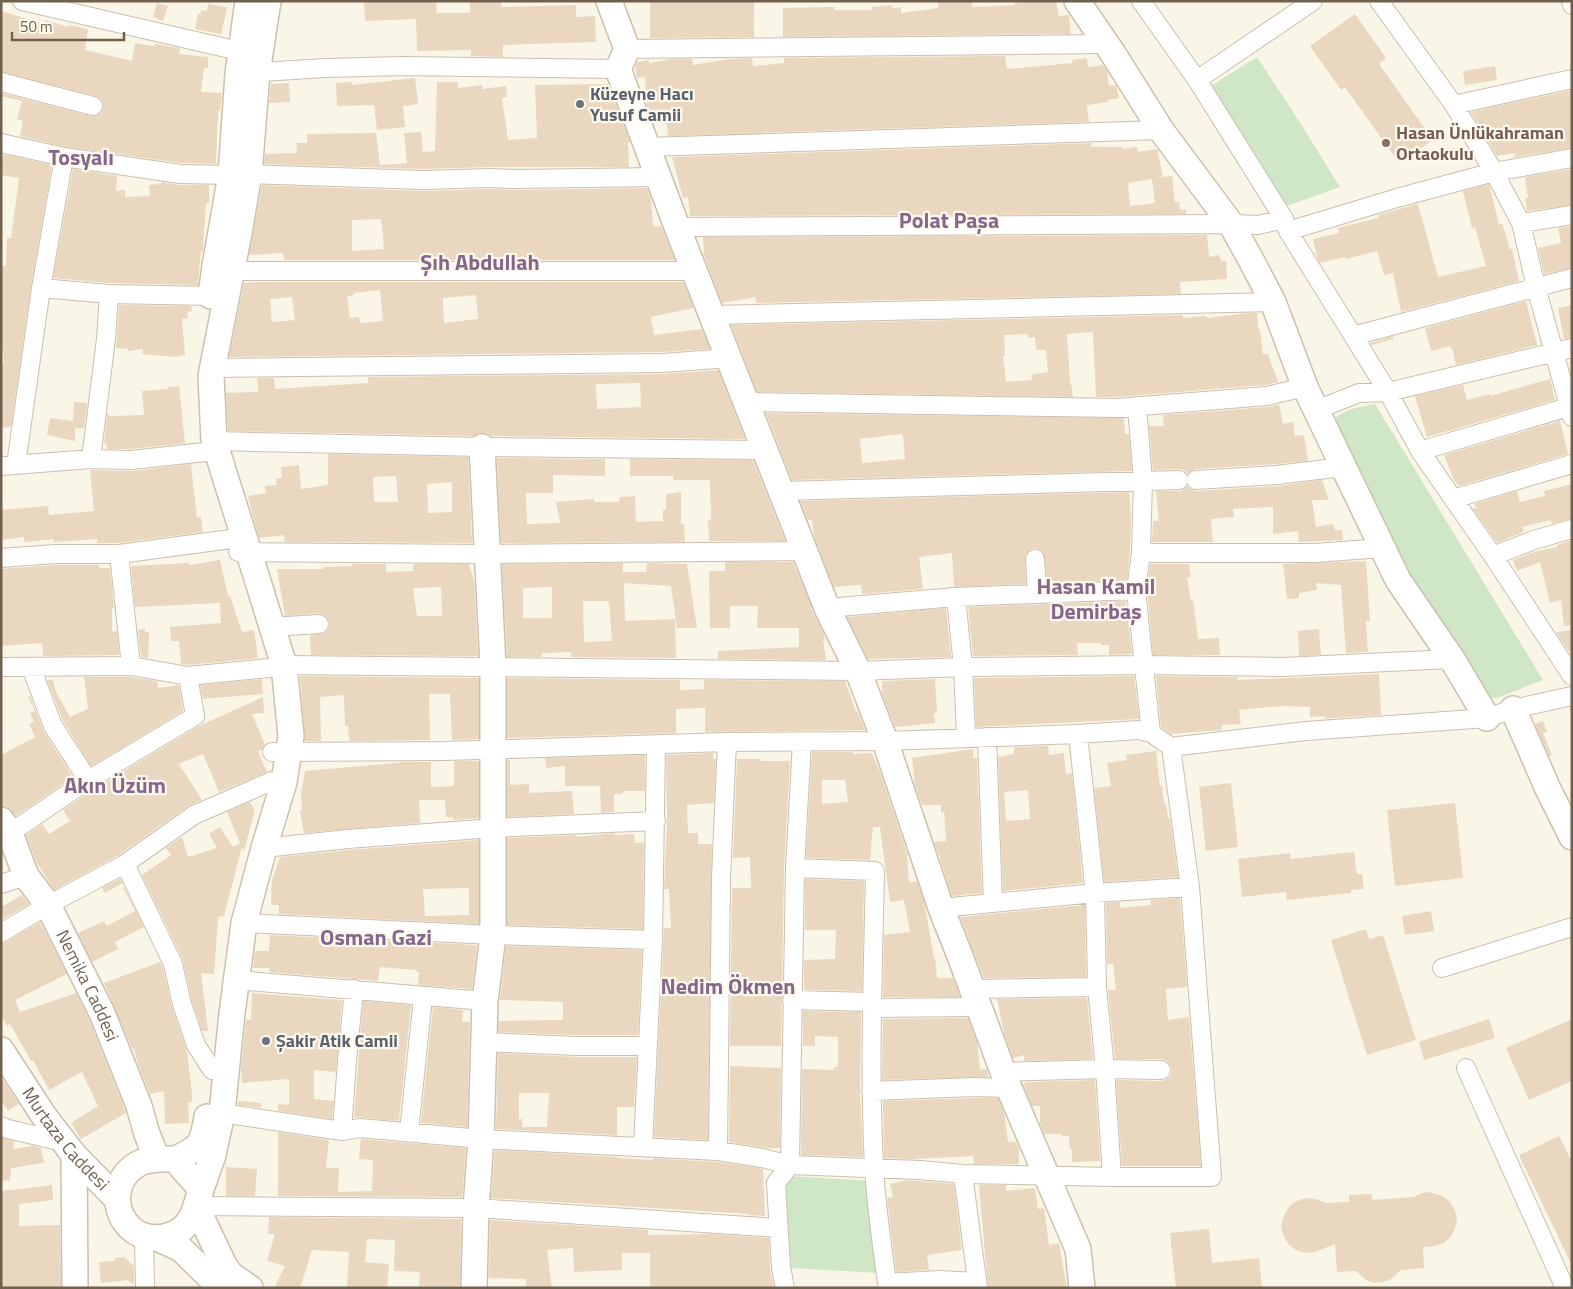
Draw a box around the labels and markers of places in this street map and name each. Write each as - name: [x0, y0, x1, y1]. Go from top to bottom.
- place label: Küzeyne Hacı Yusuf Camii: [590, 80, 694, 128]
- marker: Küzeyne Hacı Yusuf Camii: [574, 98, 586, 110]
- place label: Hasan Ünlükahraman Ortaokulu: [1396, 119, 1564, 167]
- marker: Hasan Ünlükahraman Ortaokulu: [1380, 137, 1392, 149]
- place label: Şakir Atik Camii: [276, 1027, 398, 1054]
- marker: Şakir Atik Camii: [260, 1035, 272, 1047]

